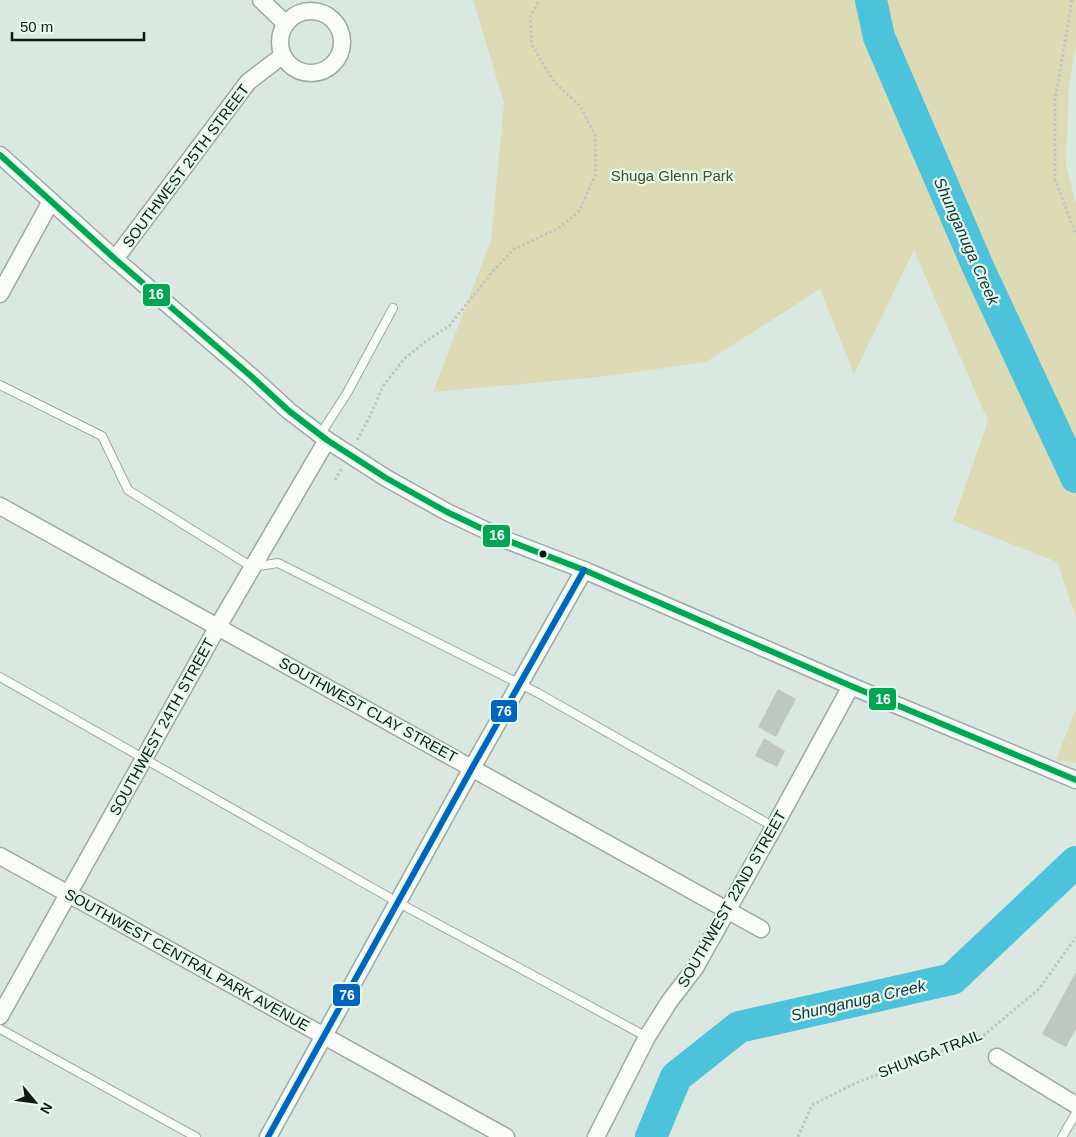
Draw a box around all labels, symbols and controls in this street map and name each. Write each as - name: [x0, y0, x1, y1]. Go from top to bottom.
- scale bar: [12, 10, 145, 42]
- text: 50 m: [20, 18, 53, 35]
- street label: SOUTHWEST 25TH STREET: [119, 81, 252, 251]
- park label: Shuga Glenn Park: [611, 167, 734, 184]
- water label: Shunganuga Creek: [931, 175, 1003, 309]
- line badge: 16: [142, 283, 171, 307]
- text: 16: [148, 286, 164, 302]
- line badge: 16: [482, 524, 511, 548]
- text: 16: [489, 527, 505, 543]
- unlabelled marker: [538, 549, 548, 559]
- street label: SOUTHWEST 24TH STREET: [106, 635, 217, 818]
- street label: SOUTHWEST CLAY STREET: [276, 653, 460, 766]
- line badge: 16: [868, 687, 897, 711]
- text: 16: [875, 691, 891, 707]
- line badge: 76: [490, 699, 518, 723]
- text: 76: [496, 703, 512, 719]
- street label: SOUTHWEST 22ND STREET: [674, 807, 789, 990]
- street label: SOUTHWEST CENTRAL PARK AVENUE: [62, 885, 312, 1034]
- water label: Shunganuga Creek: [789, 976, 928, 1024]
- line badge: 76: [332, 983, 361, 1007]
- text: 76: [339, 987, 355, 1003]
- street label: SHUNGA TRAIL: [876, 1026, 984, 1081]
- north arrow: [10, 1077, 60, 1127]
- text: N: [37, 1100, 56, 1117]

